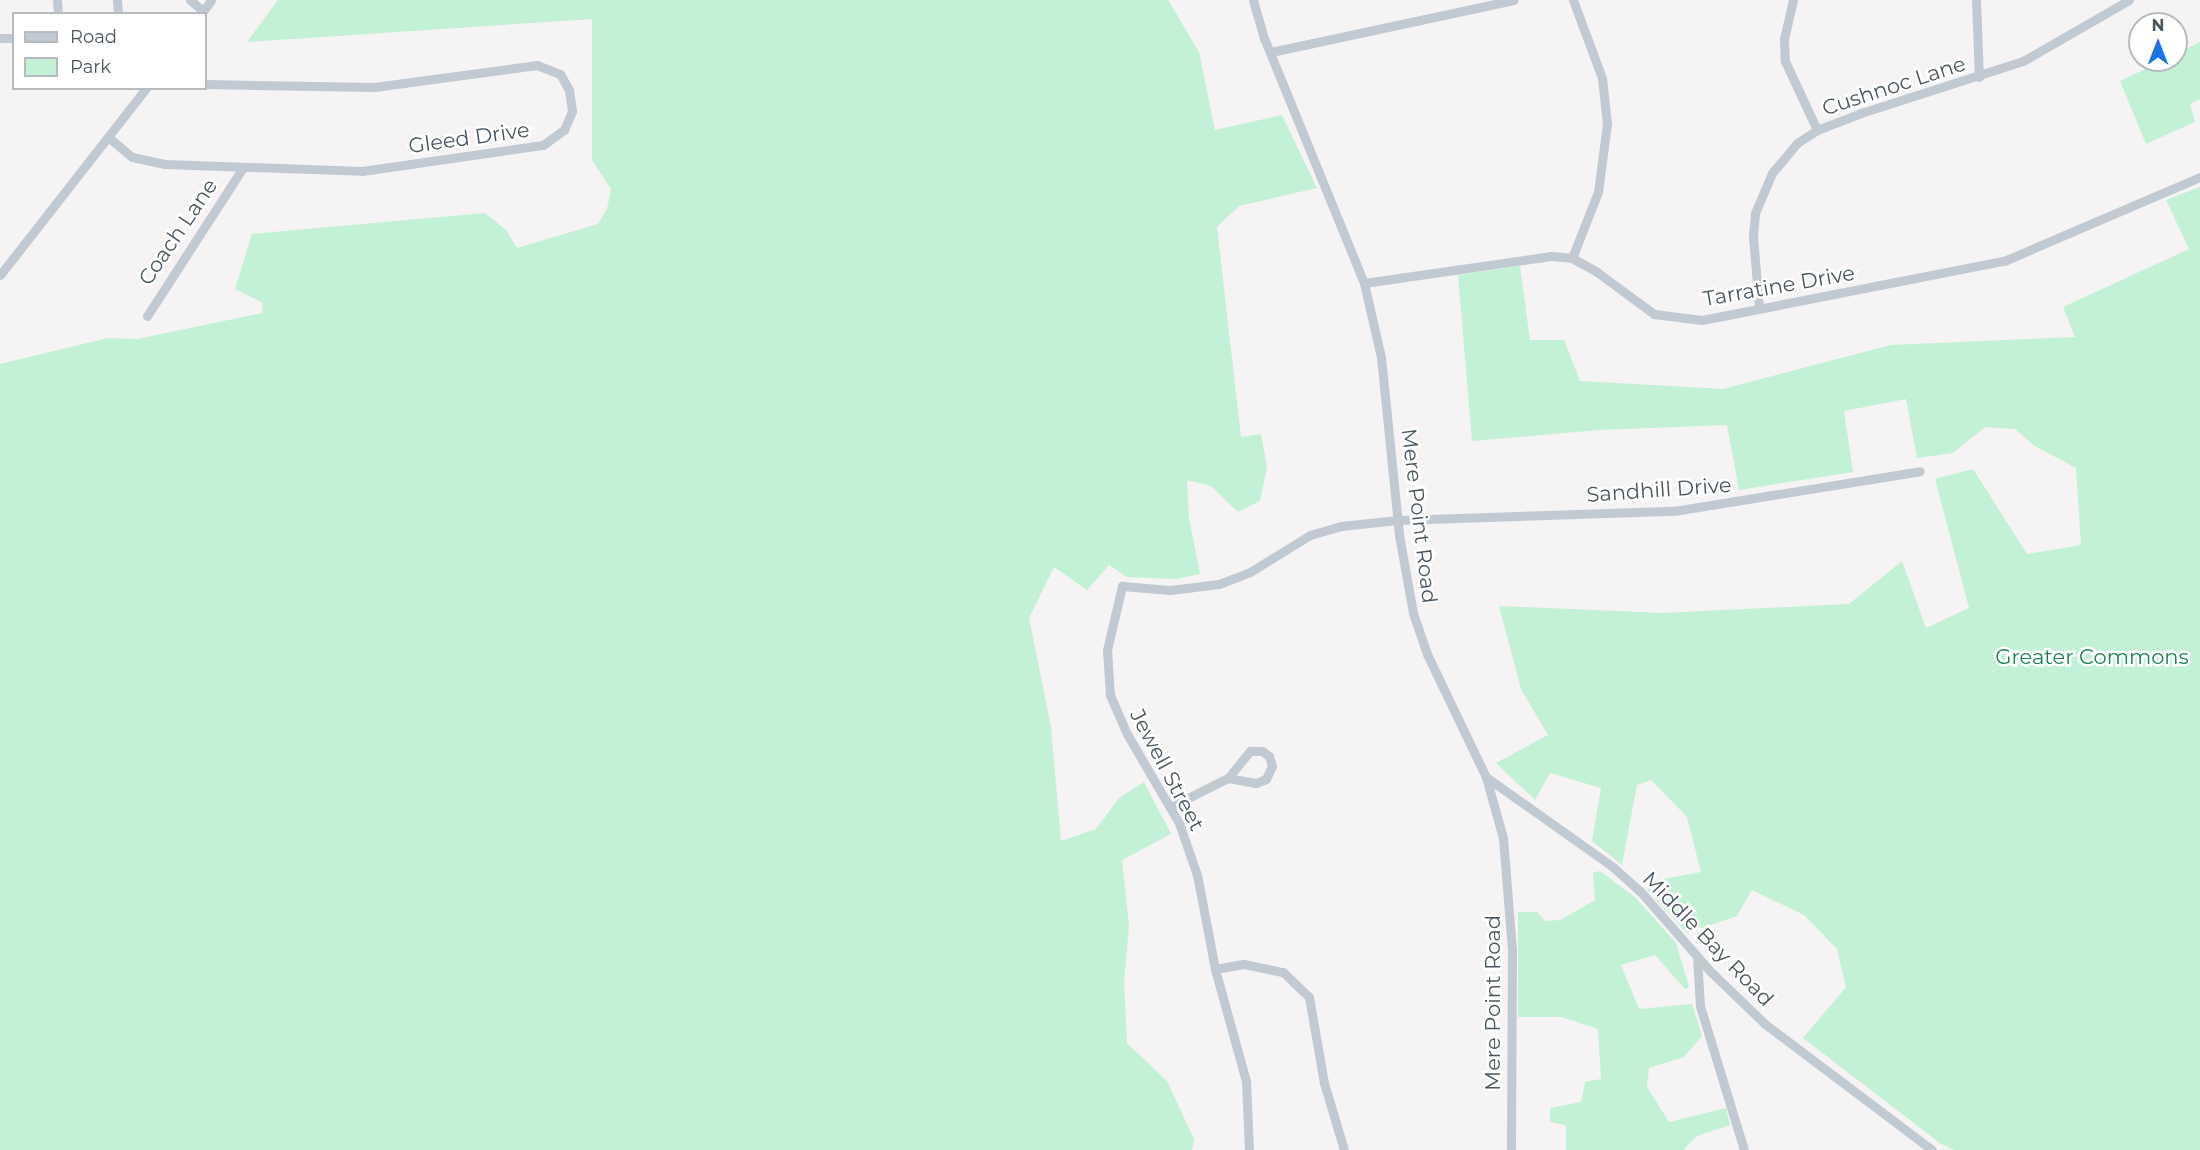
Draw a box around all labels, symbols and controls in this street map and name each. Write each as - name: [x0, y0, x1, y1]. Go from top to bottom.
- legend: [12, 12, 207, 90]
- north arrow: [2128, 12, 2188, 72]
- text: N: [2152, 16, 2164, 35]
- text: Road: [70, 26, 117, 48]
- street label: Cushnoc Lane: [1819, 51, 1969, 121]
- text: Park: [70, 56, 111, 78]
- street label: Gleed Drive: [407, 117, 531, 159]
- street label: Coach Lane: [133, 174, 223, 290]
- street label: Tarratine Drive: [1701, 260, 1857, 312]
- street label: Mere Point Road: [1396, 427, 1442, 605]
- street label: Sandhill Drive: [1586, 472, 1732, 508]
- park label: Greater Commons: [1995, 644, 2189, 670]
- street label: Jewell Street: [1124, 705, 1210, 835]
- street label: Middle Bay Road: [1637, 866, 1779, 1012]
- street label: Mere Point Road: [1480, 915, 1506, 1091]

